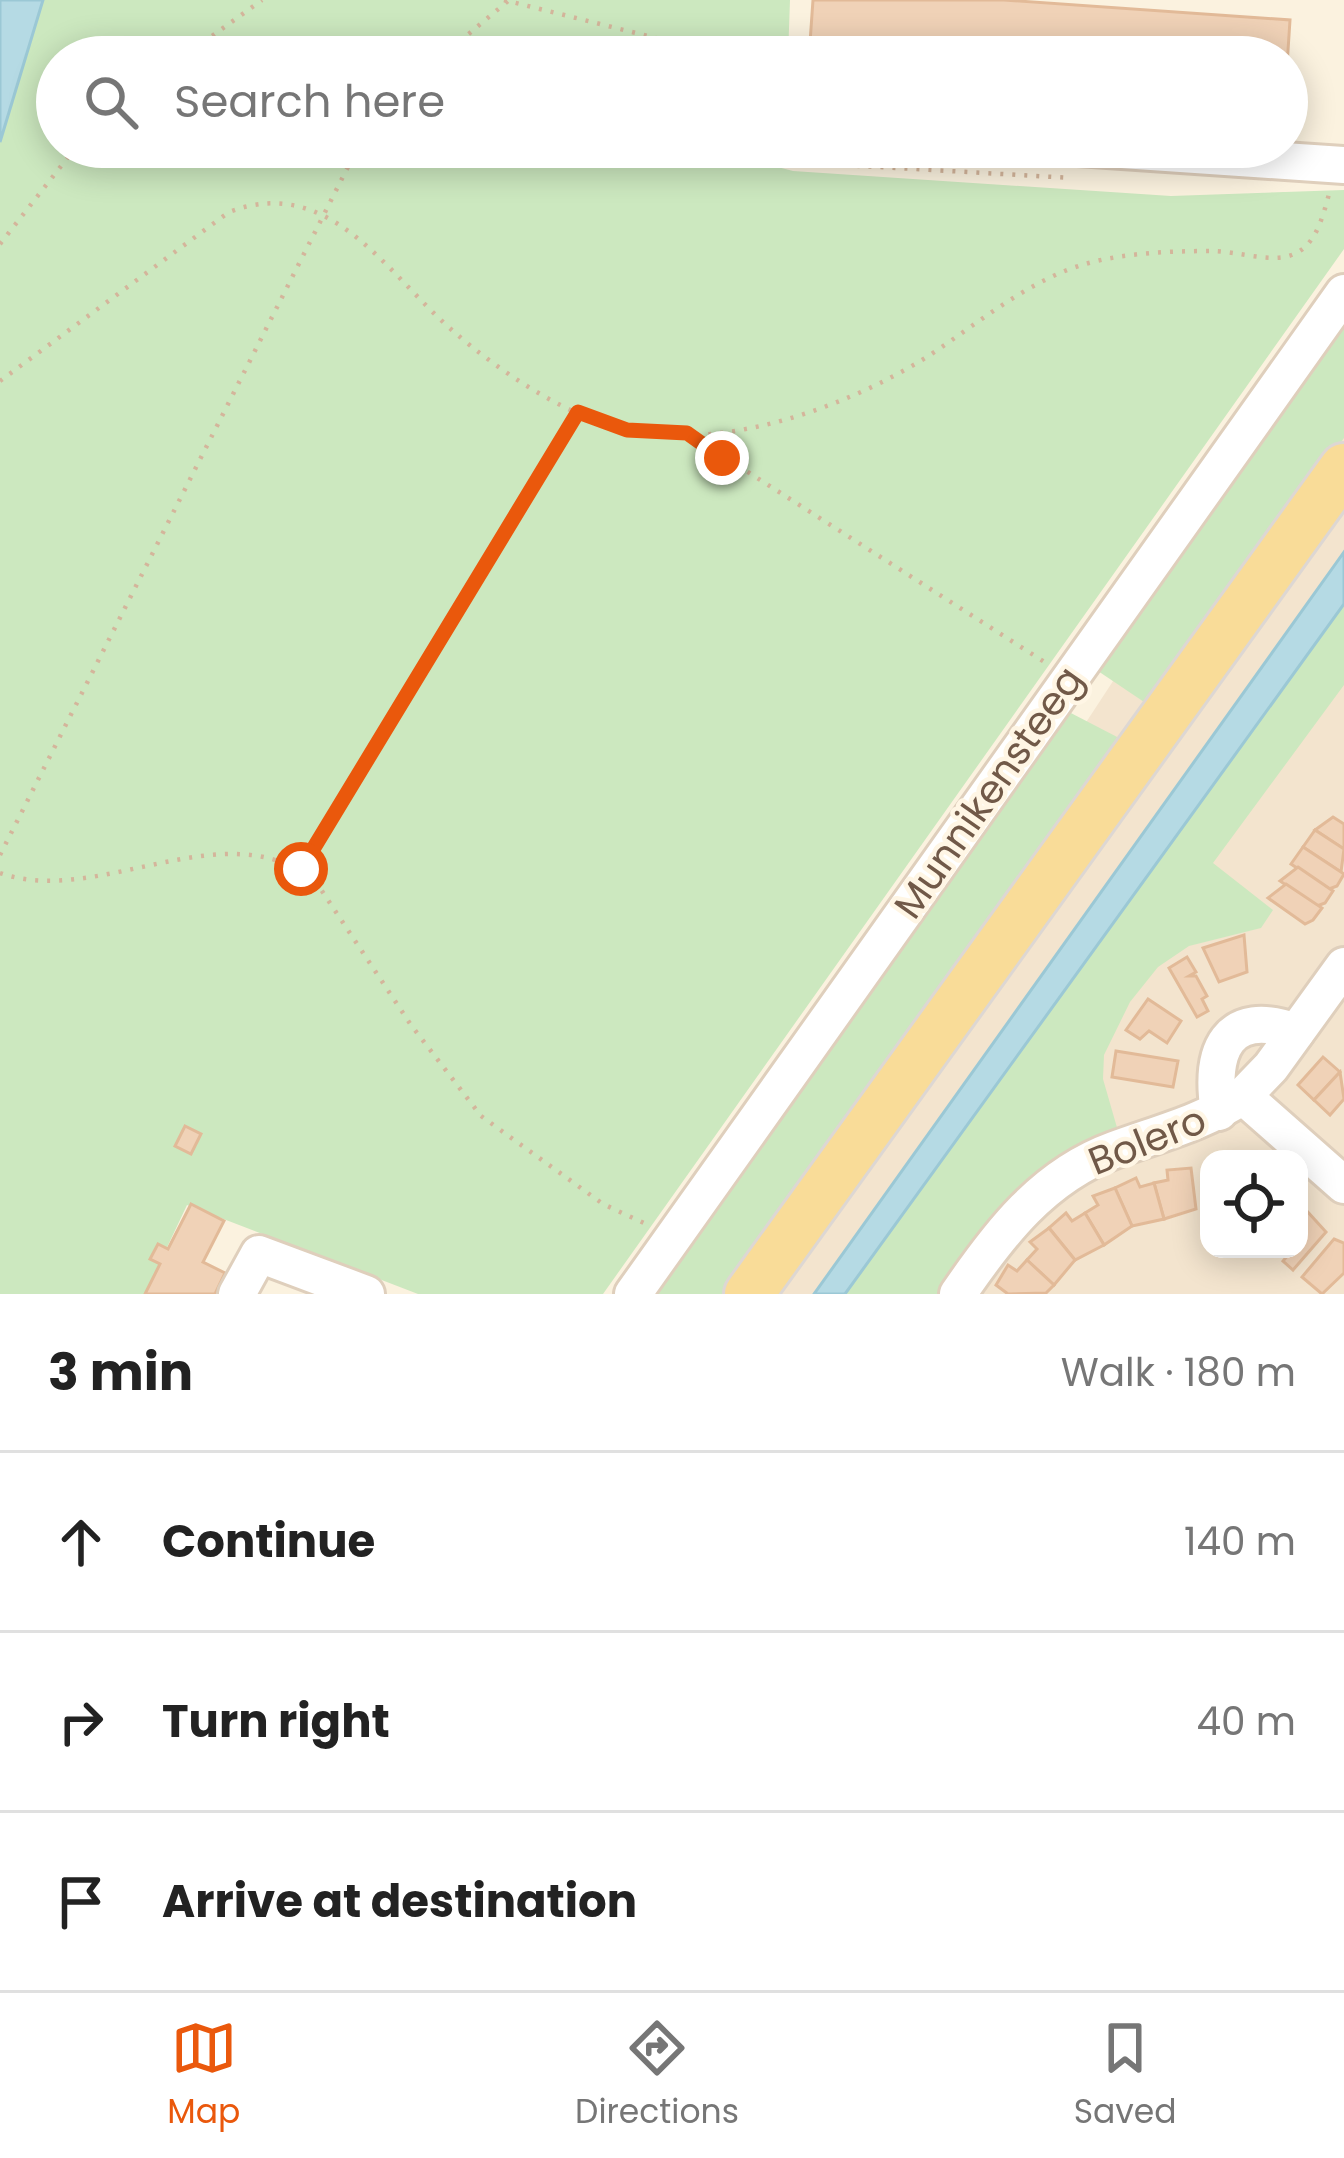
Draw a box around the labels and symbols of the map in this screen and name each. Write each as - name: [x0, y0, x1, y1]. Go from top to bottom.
- route end: [695, 431, 749, 485]
- street label: Munnikensteeg: [881, 655, 1096, 930]
- route start: [274, 842, 328, 896]
- street label: Bolero: [1080, 1092, 1214, 1189]

